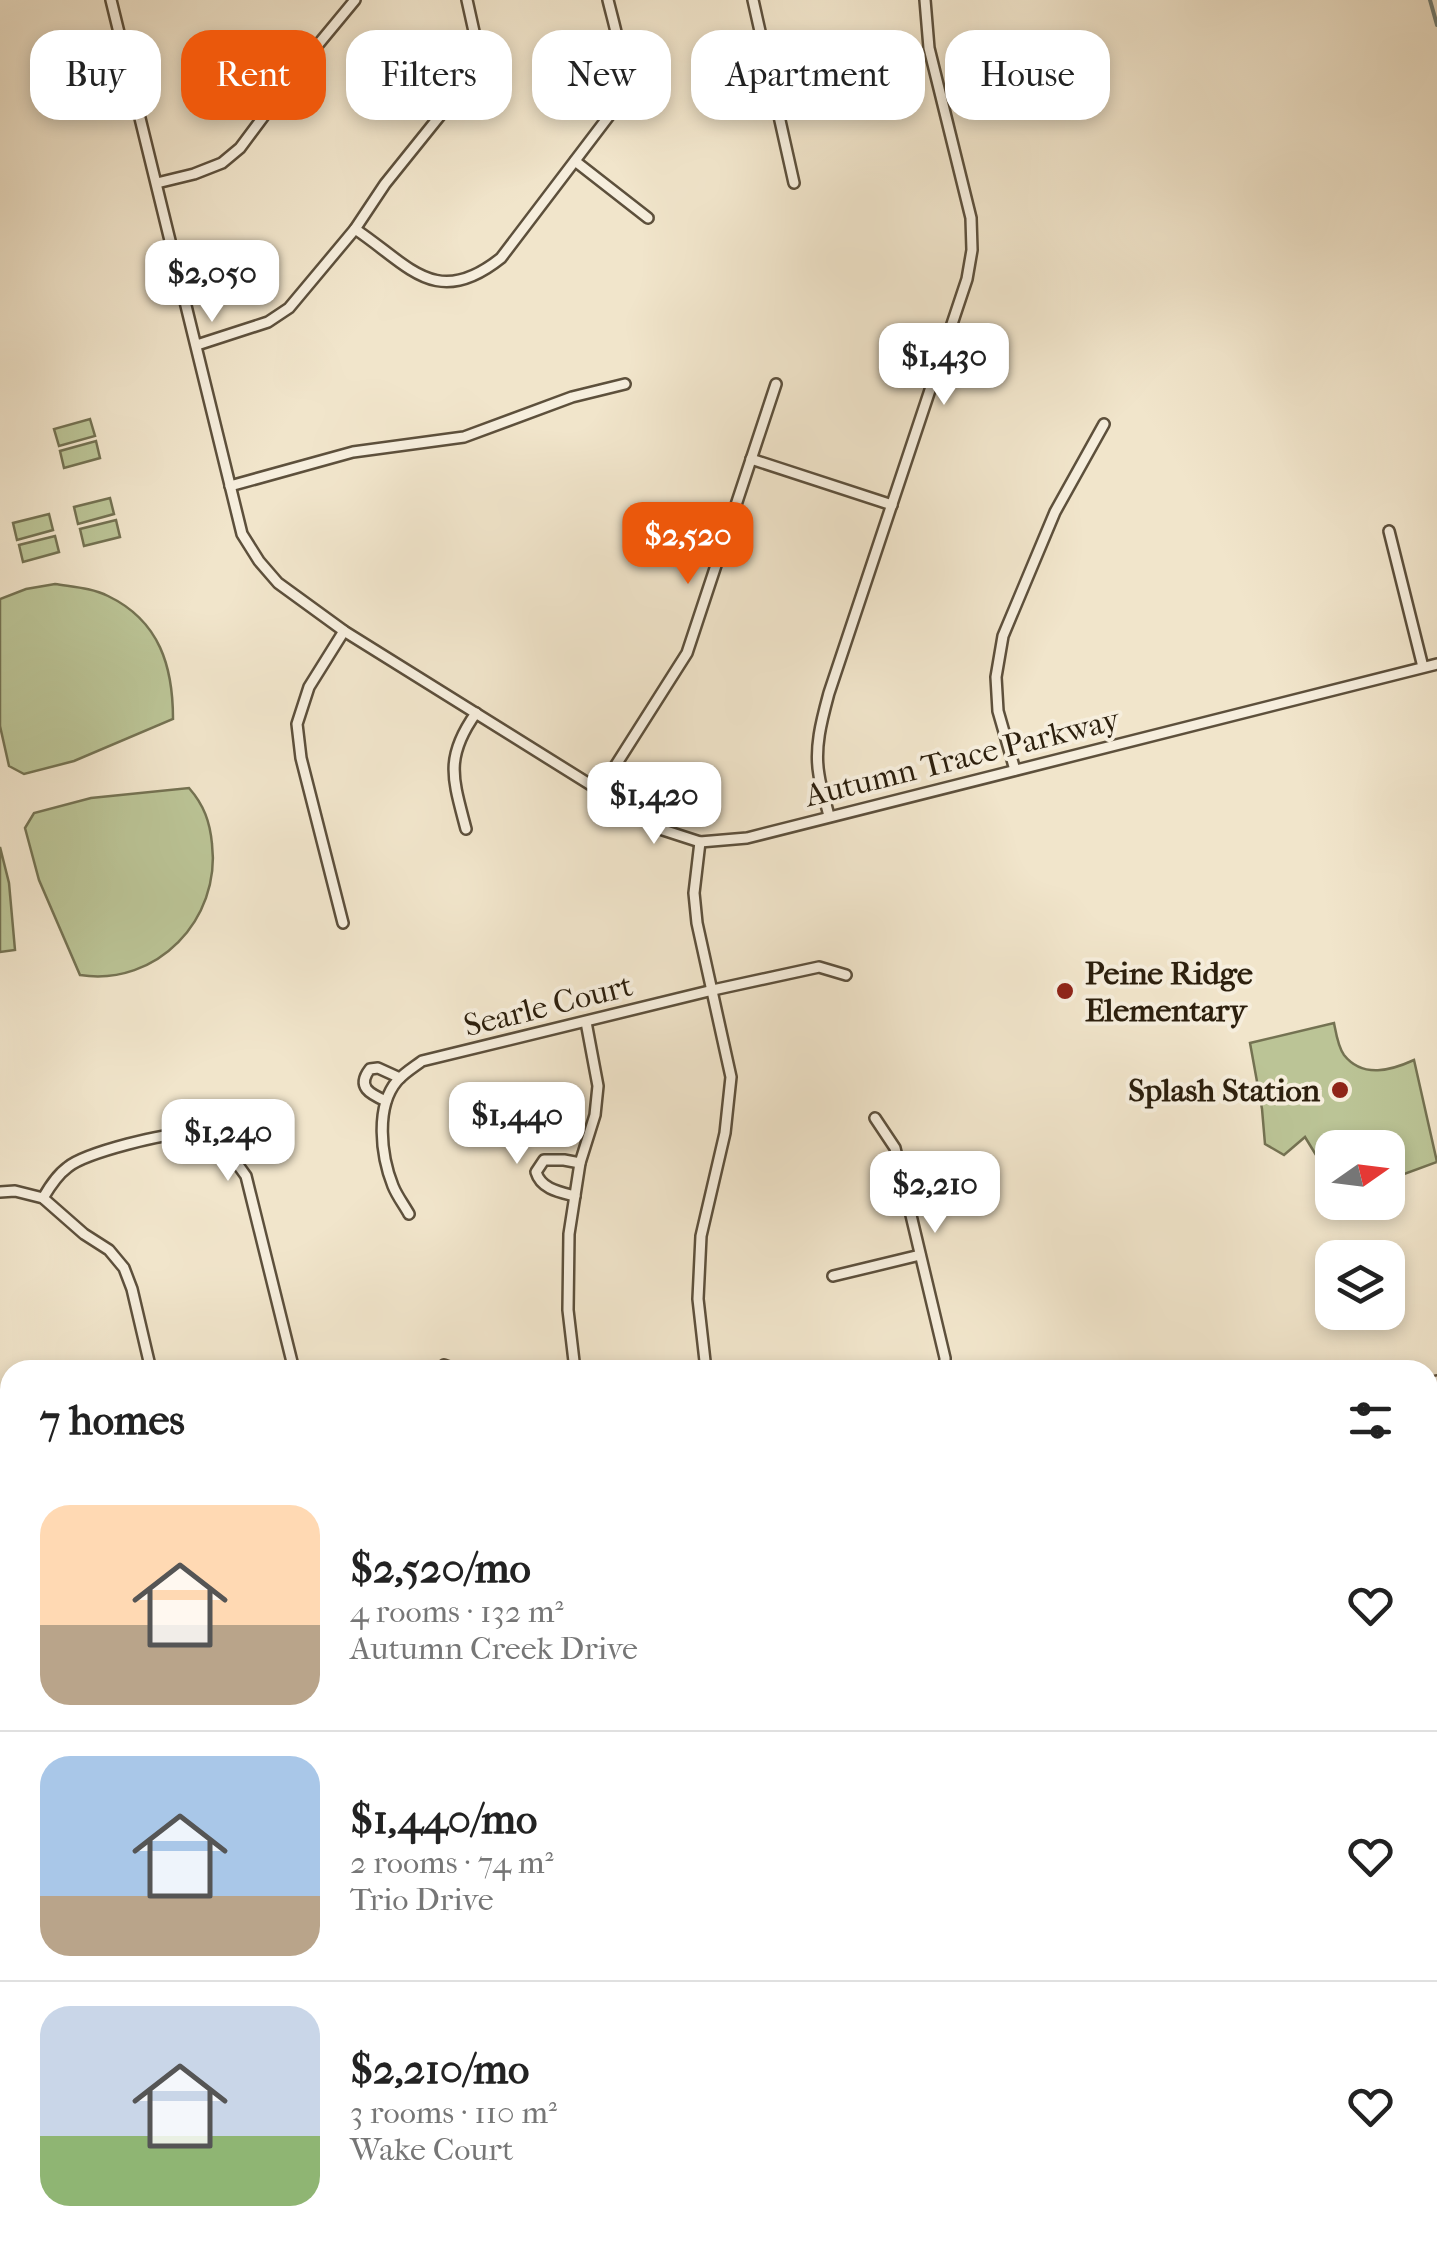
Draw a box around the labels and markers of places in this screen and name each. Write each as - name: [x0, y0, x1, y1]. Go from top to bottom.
- pin: $2,050: [131, 240, 293, 325]
- pin: $1,430: [863, 323, 1025, 408]
- pin: $2,520: [607, 502, 769, 587]
- pin: $1,420: [573, 762, 735, 847]
- place label: Peine Ridge Elementary: [1085, 955, 1253, 1029]
- marker: Peine Ridge Elementary: [1054, 980, 1076, 1002]
- place label: Splash Station: [1128, 1072, 1320, 1109]
- marker: Splash Station: [1329, 1079, 1351, 1101]
- pin: $1,440: [436, 1082, 598, 1167]
- pin: $1,240: [147, 1099, 309, 1184]
- pin: $2,210: [854, 1151, 1016, 1236]

